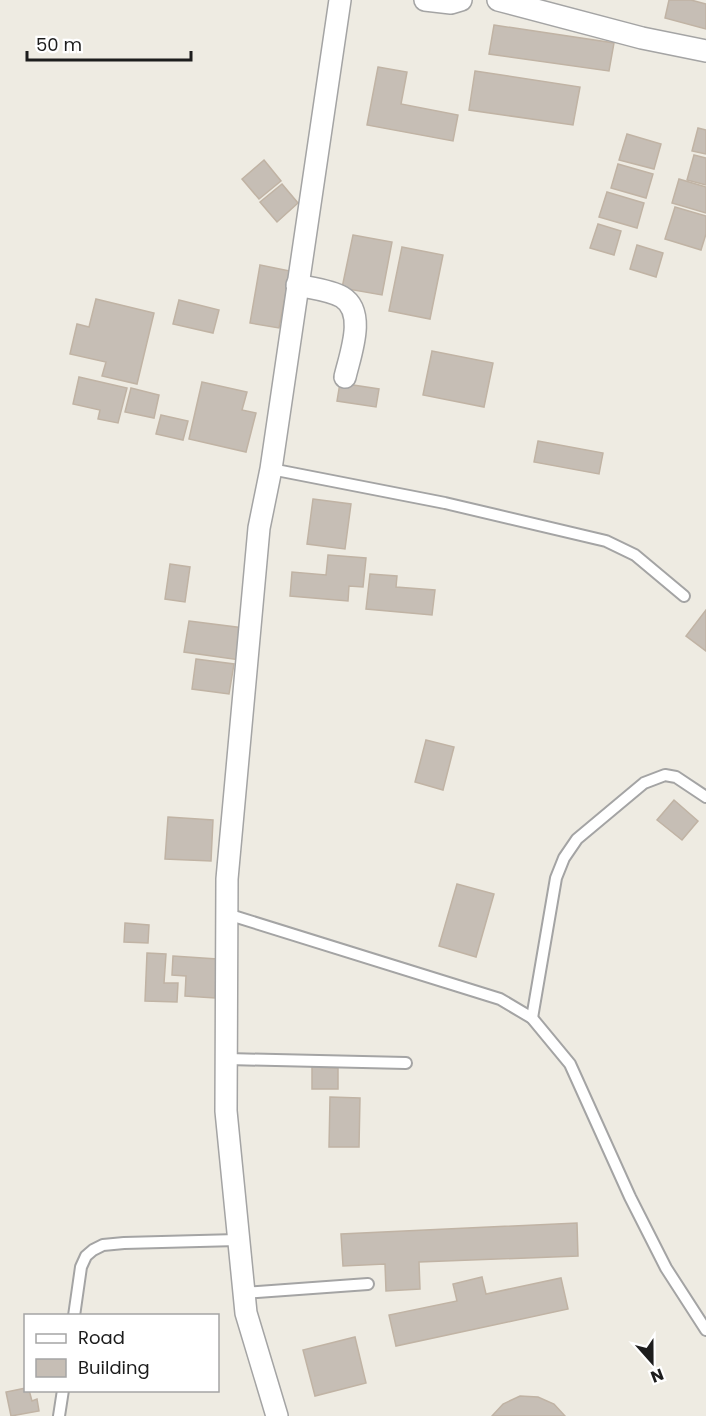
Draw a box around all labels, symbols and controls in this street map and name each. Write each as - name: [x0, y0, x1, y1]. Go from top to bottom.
- scale bar: [27, 24, 190, 62]
- text: 50 m: [36, 32, 82, 57]
- legend: [24, 1314, 219, 1392]
- text: Road: [78, 1325, 125, 1350]
- north arrow: [622, 1332, 682, 1392]
- text: Building: [78, 1355, 150, 1380]
- text: N: [647, 1363, 667, 1388]

